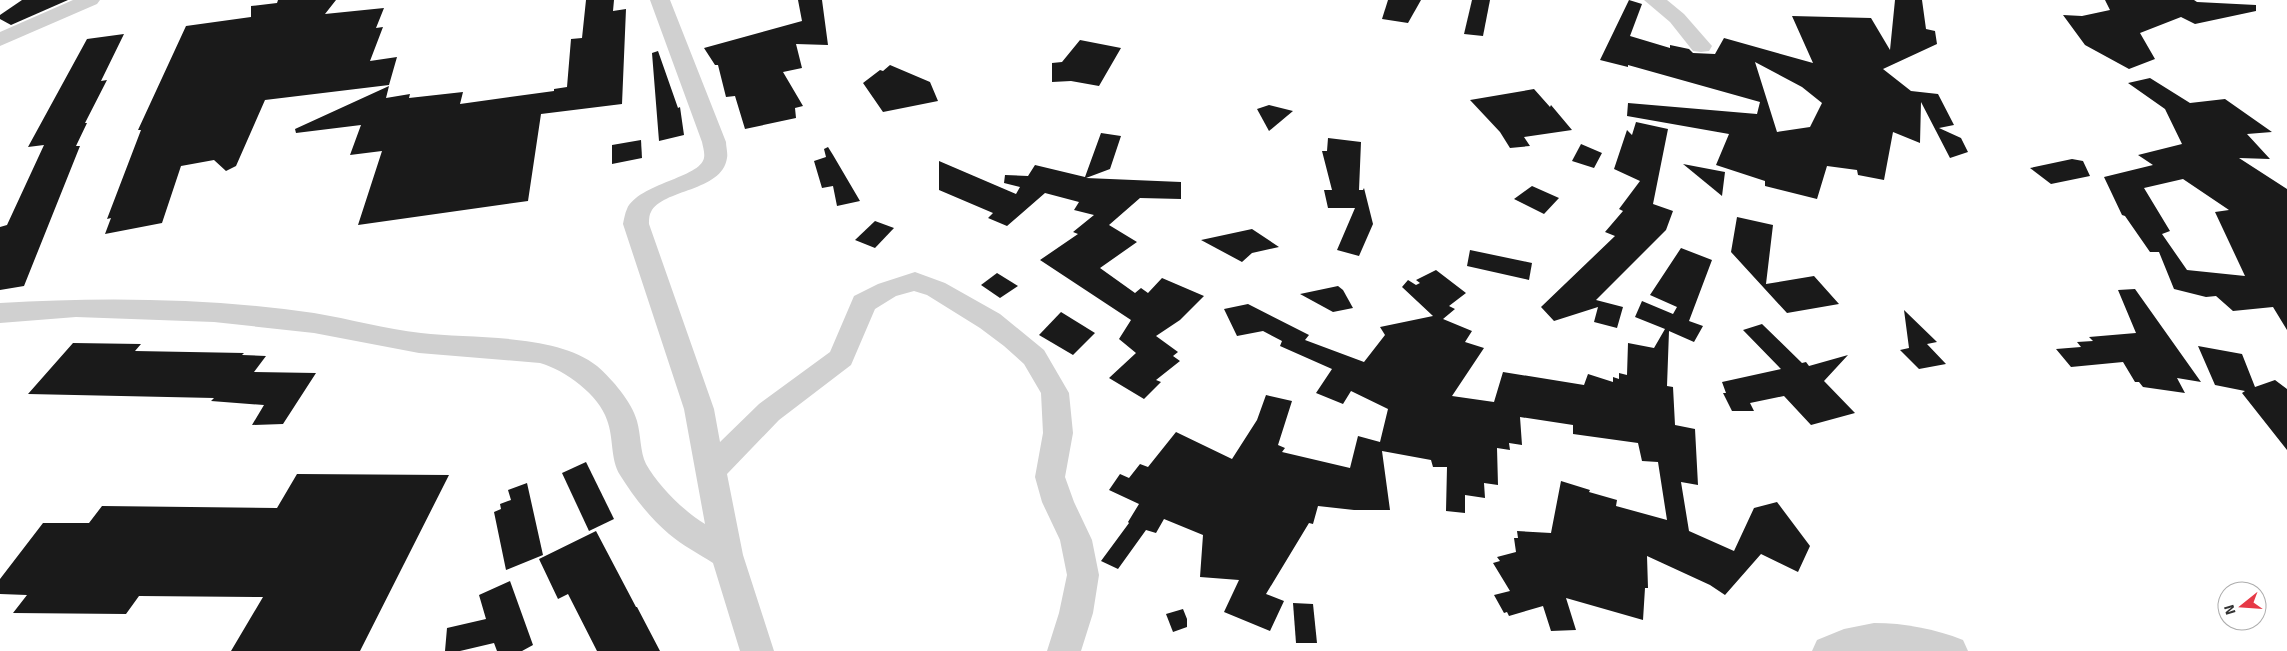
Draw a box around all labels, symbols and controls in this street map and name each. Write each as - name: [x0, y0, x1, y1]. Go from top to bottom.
- north arrow: [2217, 581, 2267, 631]
- text: N: [2220, 603, 2240, 617]

